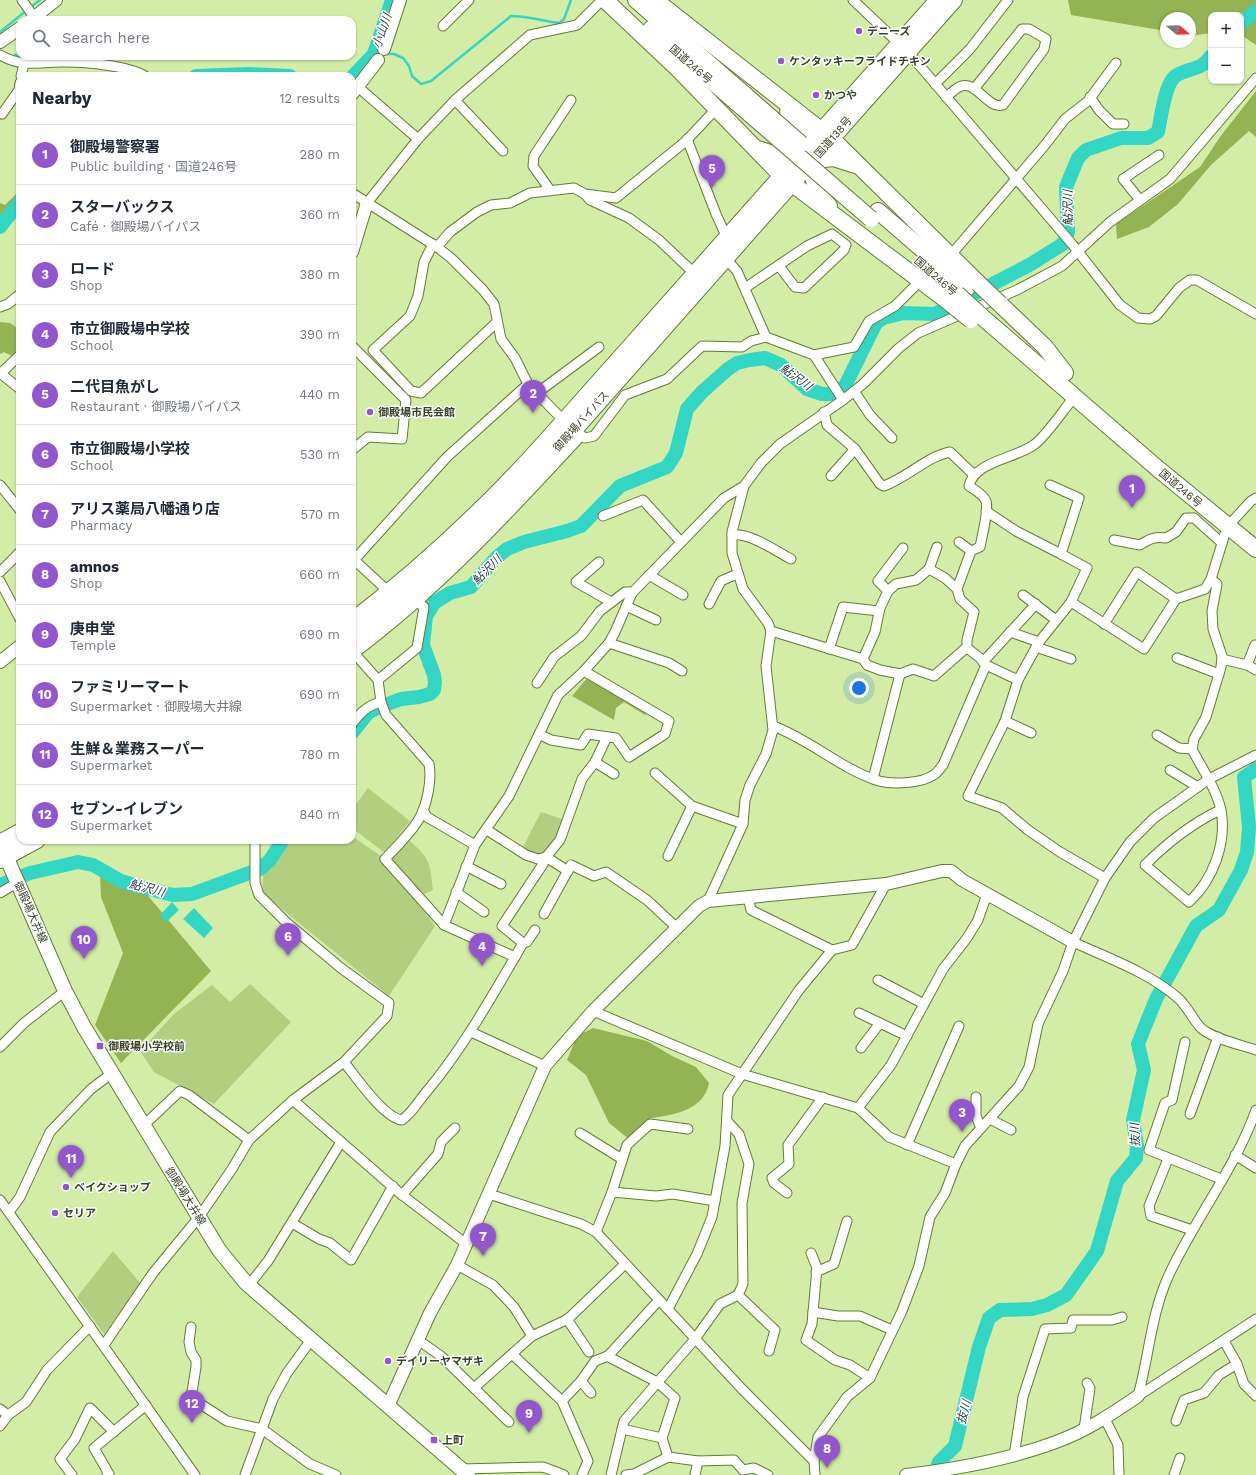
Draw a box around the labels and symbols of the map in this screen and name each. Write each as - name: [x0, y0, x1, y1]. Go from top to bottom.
- water label: 小山川: [370, 10, 395, 50]
- north arrow: [1160, 12, 1196, 48]
- place label: デニーズ: [867, 25, 910, 38]
- marker: デニーズ: [854, 26, 864, 36]
- street label: 国道246号: [667, 42, 715, 87]
- place label: ケンタッキーフライドチキン: [789, 55, 931, 68]
- marker: ケンタッキーフライドチキン: [776, 56, 786, 66]
- place label: かつや: [824, 89, 857, 102]
- marker: かつや: [811, 90, 821, 100]
- street label: 国道138号: [812, 114, 855, 161]
- pin: 5: [699, 155, 725, 188]
- water label: 鮎沢川: [1061, 188, 1075, 226]
- street label: 国道246号: [912, 254, 960, 299]
- water label: 鮎沢川: [777, 361, 816, 394]
- pin: 2: [520, 380, 546, 413]
- street label: 御殿場バイパス: [550, 388, 612, 455]
- place label: 御殿場市民会館: [378, 406, 455, 419]
- marker: 御殿場市民会館: [365, 407, 375, 417]
- street label: 国道246号: [1156, 467, 1205, 510]
- pin: 1: [1119, 475, 1145, 508]
- water label: 鮎沢川: [469, 551, 506, 588]
- your location: [849, 678, 869, 698]
- water label: 鮎沢川: [128, 877, 168, 900]
- street label: 御殿場大井線: [11, 878, 50, 945]
- pin: 6: [275, 923, 301, 956]
- pin: 10: [71, 926, 97, 959]
- pin: 4: [469, 933, 495, 966]
- place label: 御殿場小学校前: [108, 1040, 185, 1053]
- marker: 御殿場小学校前: [95, 1041, 105, 1051]
- pin: 3: [949, 1099, 975, 1132]
- water label: 抜川: [1127, 1121, 1143, 1147]
- pin: 11: [58, 1145, 84, 1178]
- street label: 御殿場大井線: [162, 1164, 209, 1228]
- place label: ベイクショップ: [74, 1181, 151, 1194]
- marker: ベイクショップ: [61, 1182, 71, 1192]
- place label: セリア: [63, 1207, 96, 1220]
- marker: セリア: [50, 1208, 60, 1218]
- pin: 7: [470, 1223, 496, 1256]
- place label: デイリーヤマザキ: [396, 1355, 484, 1368]
- marker: デイリーヤマザキ: [383, 1356, 393, 1366]
- pin: 12: [179, 1390, 205, 1423]
- water label: 抜川: [954, 1397, 974, 1425]
- pin: 9: [516, 1400, 542, 1433]
- place label: 上町: [442, 1434, 464, 1447]
- marker: 上町: [429, 1435, 439, 1445]
- pin: 8: [814, 1435, 840, 1468]

